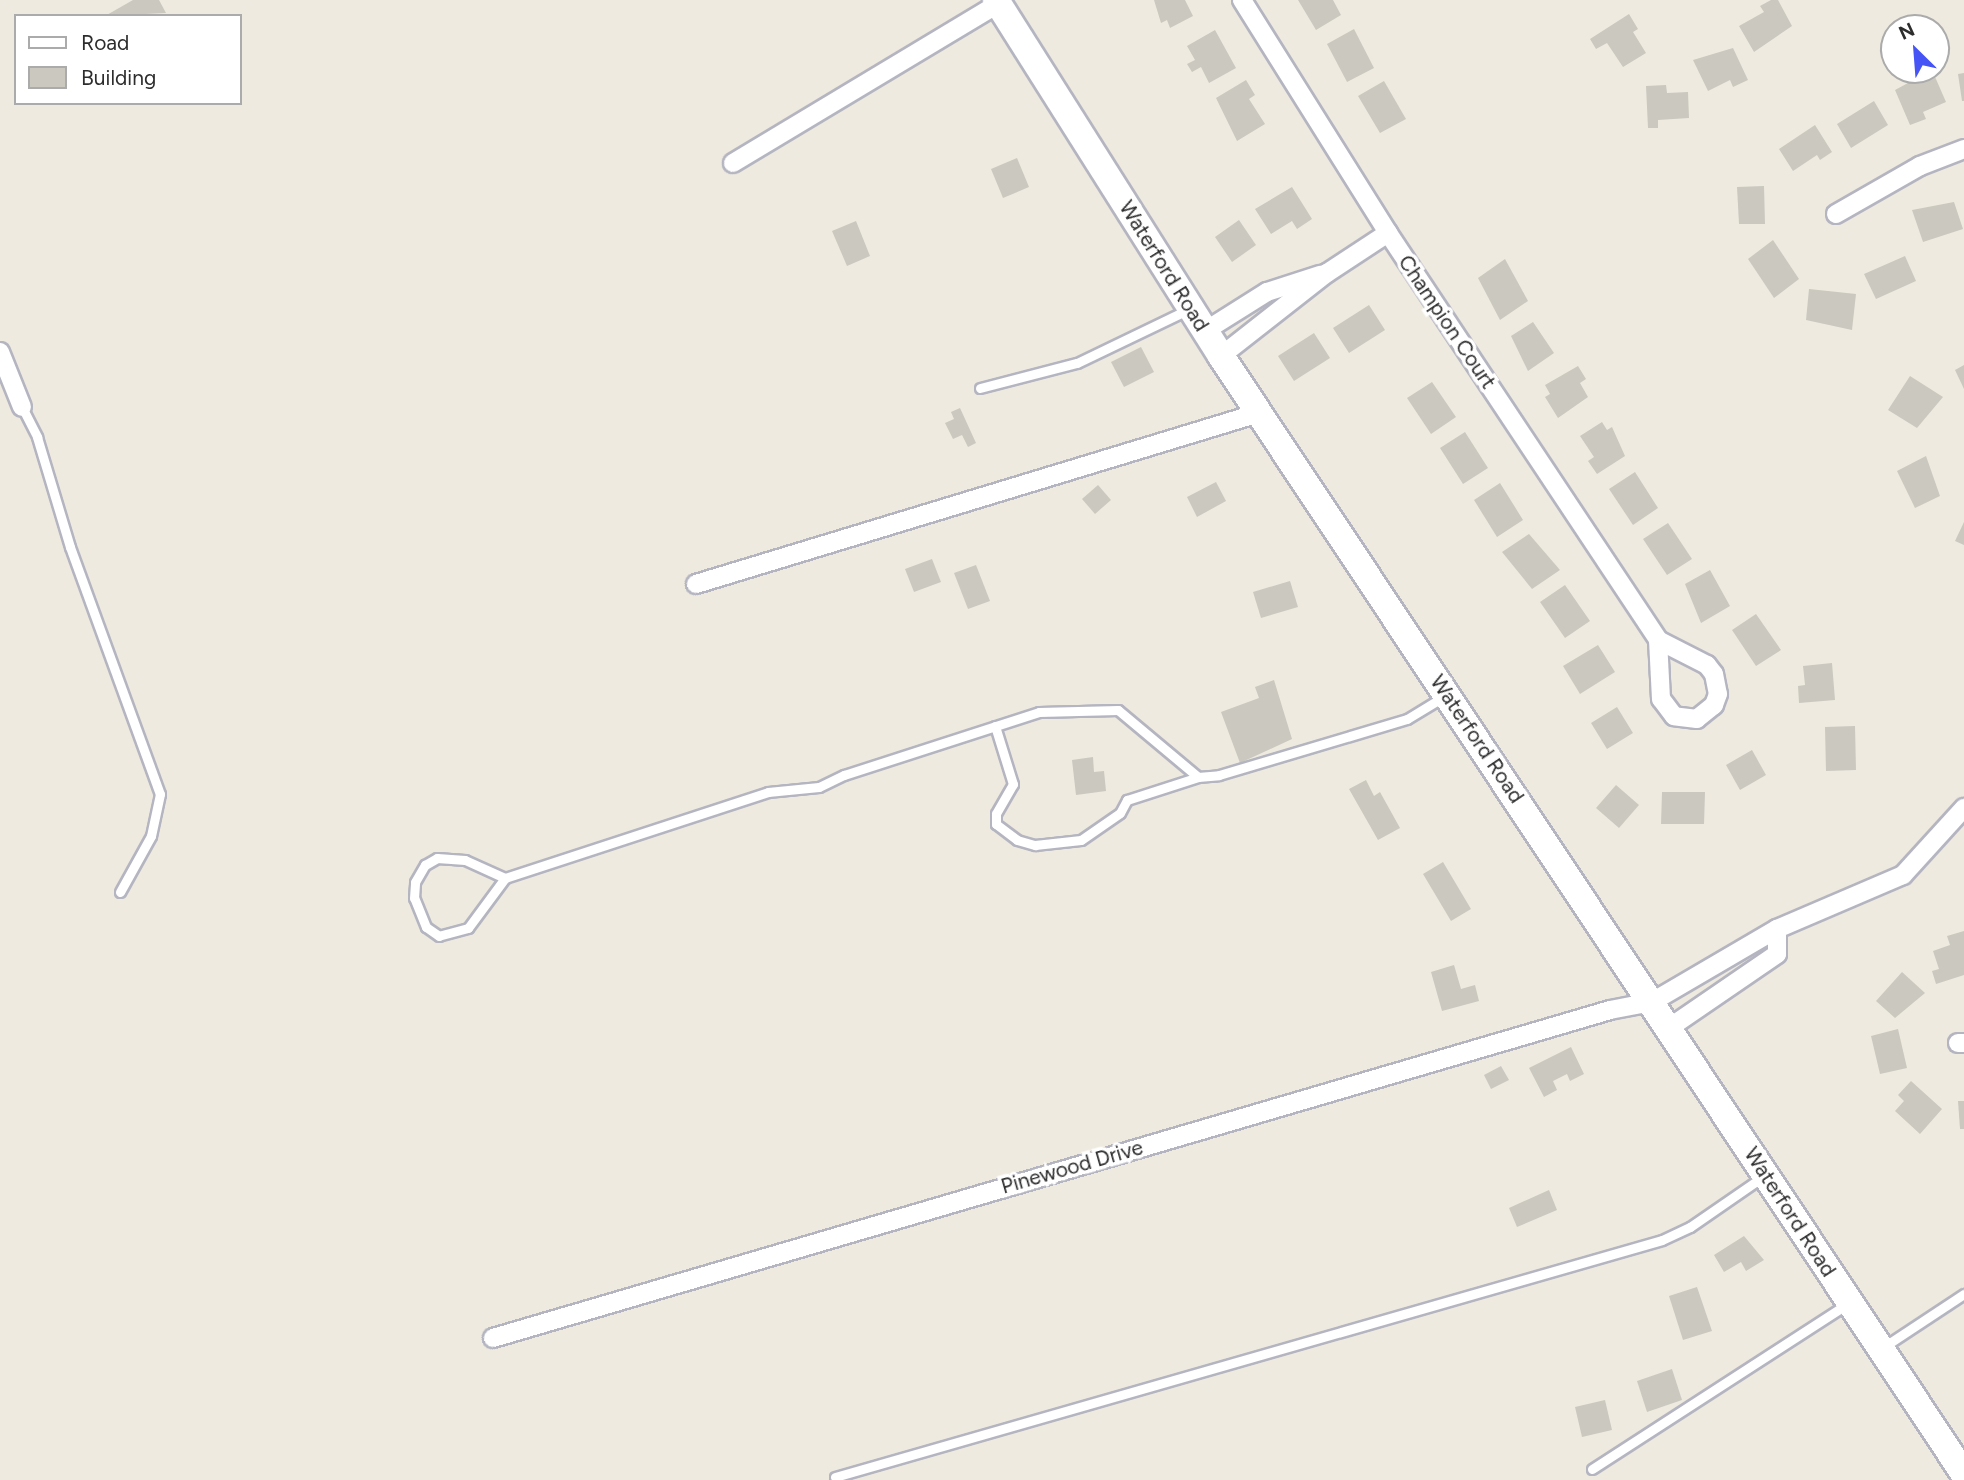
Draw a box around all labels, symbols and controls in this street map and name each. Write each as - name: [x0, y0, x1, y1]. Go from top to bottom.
- legend: [14, 14, 242, 105]
- north arrow: [1880, 14, 1950, 84]
- text: N: [1895, 18, 1918, 45]
- text: Road: [81, 30, 129, 55]
- text: Building: [81, 65, 156, 90]
- street label: Waterford Road: [1114, 196, 1214, 336]
- street label: Champion Court: [1393, 250, 1501, 394]
- street label: Waterford Road: [1425, 670, 1529, 808]
- street label: Pinewood Drive: [998, 1135, 1146, 1199]
- street label: Waterford Road: [1739, 1143, 1841, 1281]

